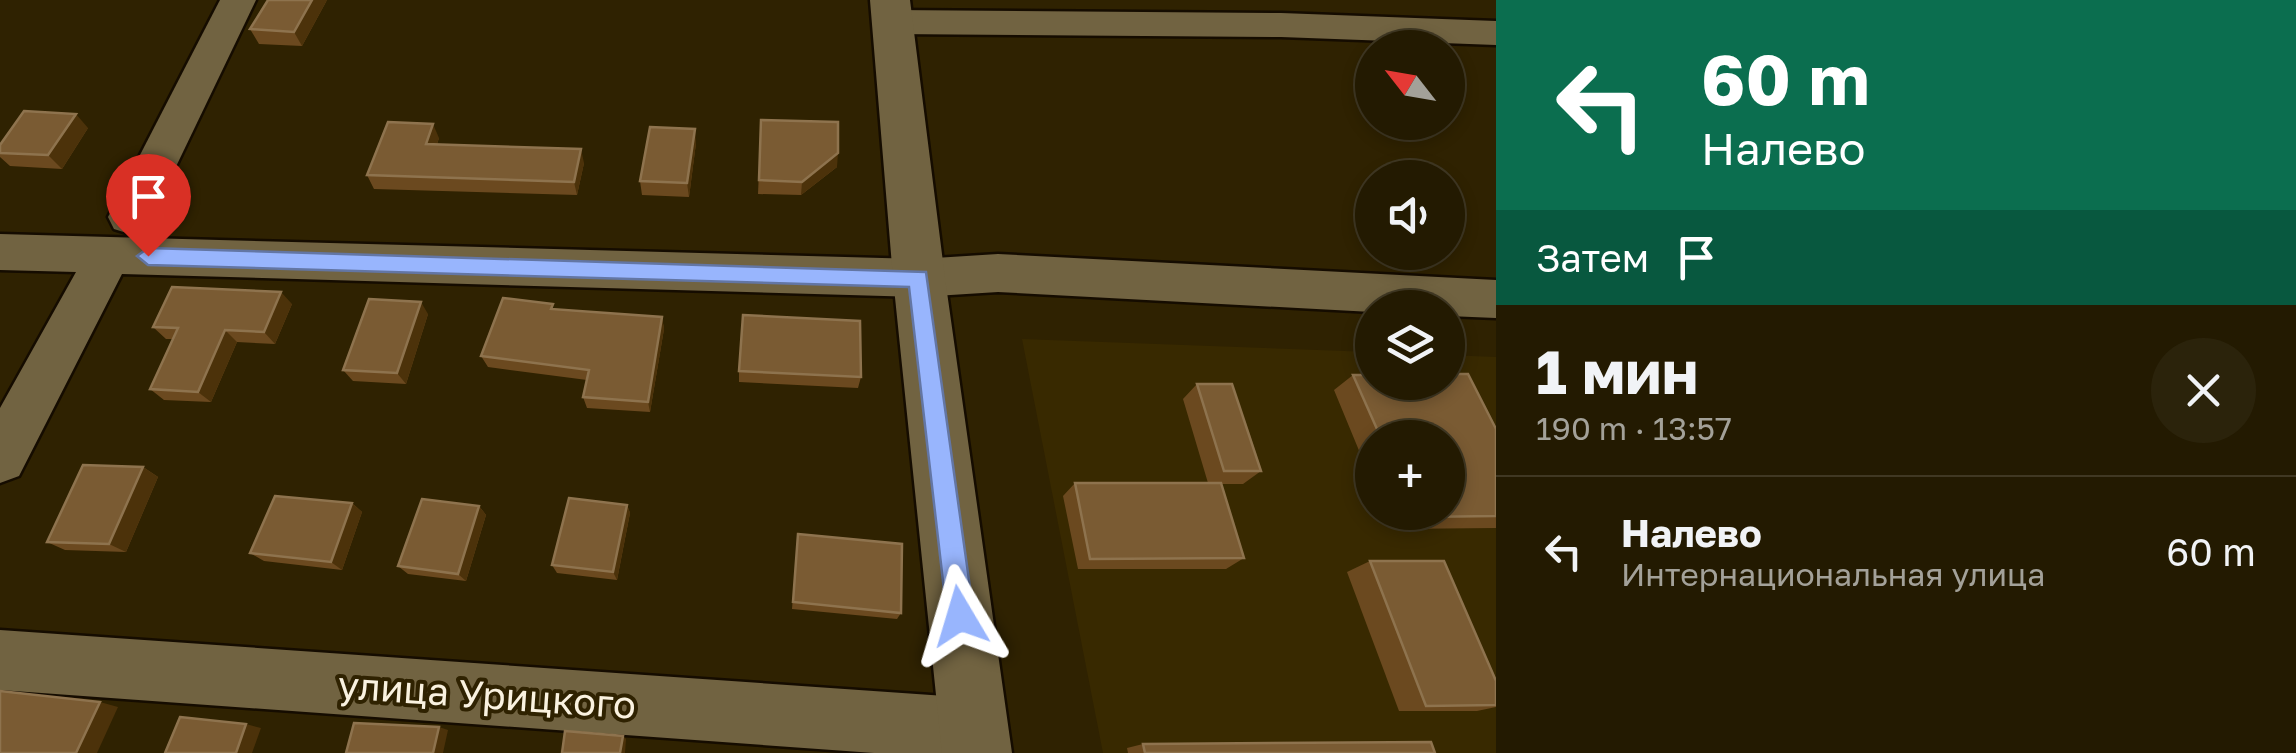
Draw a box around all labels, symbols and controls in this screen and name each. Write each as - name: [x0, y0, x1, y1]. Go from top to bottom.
- north arrow: [1355, 30, 1465, 140]
- map controls: [1355, 30, 1465, 530]
- text: 60 m: [1701, 36, 1870, 120]
- icon: left: [1536, 40, 1666, 170]
- text: Налево: [1701, 121, 1865, 175]
- pin: [106, 154, 191, 257]
- button: sound: [1355, 160, 1465, 270]
- icon: arrive: [121, 169, 176, 224]
- icon: arrive: [1669, 230, 1724, 285]
- text: Затем: [1536, 235, 1649, 280]
- button: layers: [1355, 290, 1465, 400]
- text: 1 мин: [1536, 335, 1698, 407]
- button: close: [2151, 338, 2256, 443]
- text: 190 m · 13:57: [1536, 409, 1732, 447]
- button: +: [1355, 420, 1465, 530]
- text: Налево: [1621, 510, 1762, 555]
- icon: left: [1536, 524, 1591, 579]
- text: 60 m: [2166, 529, 2256, 574]
- text: Интернациональная улица: [1621, 555, 2045, 593]
- position arrow: [908, 564, 1012, 668]
- street label: улица Урицкого: [336, 661, 638, 727]

